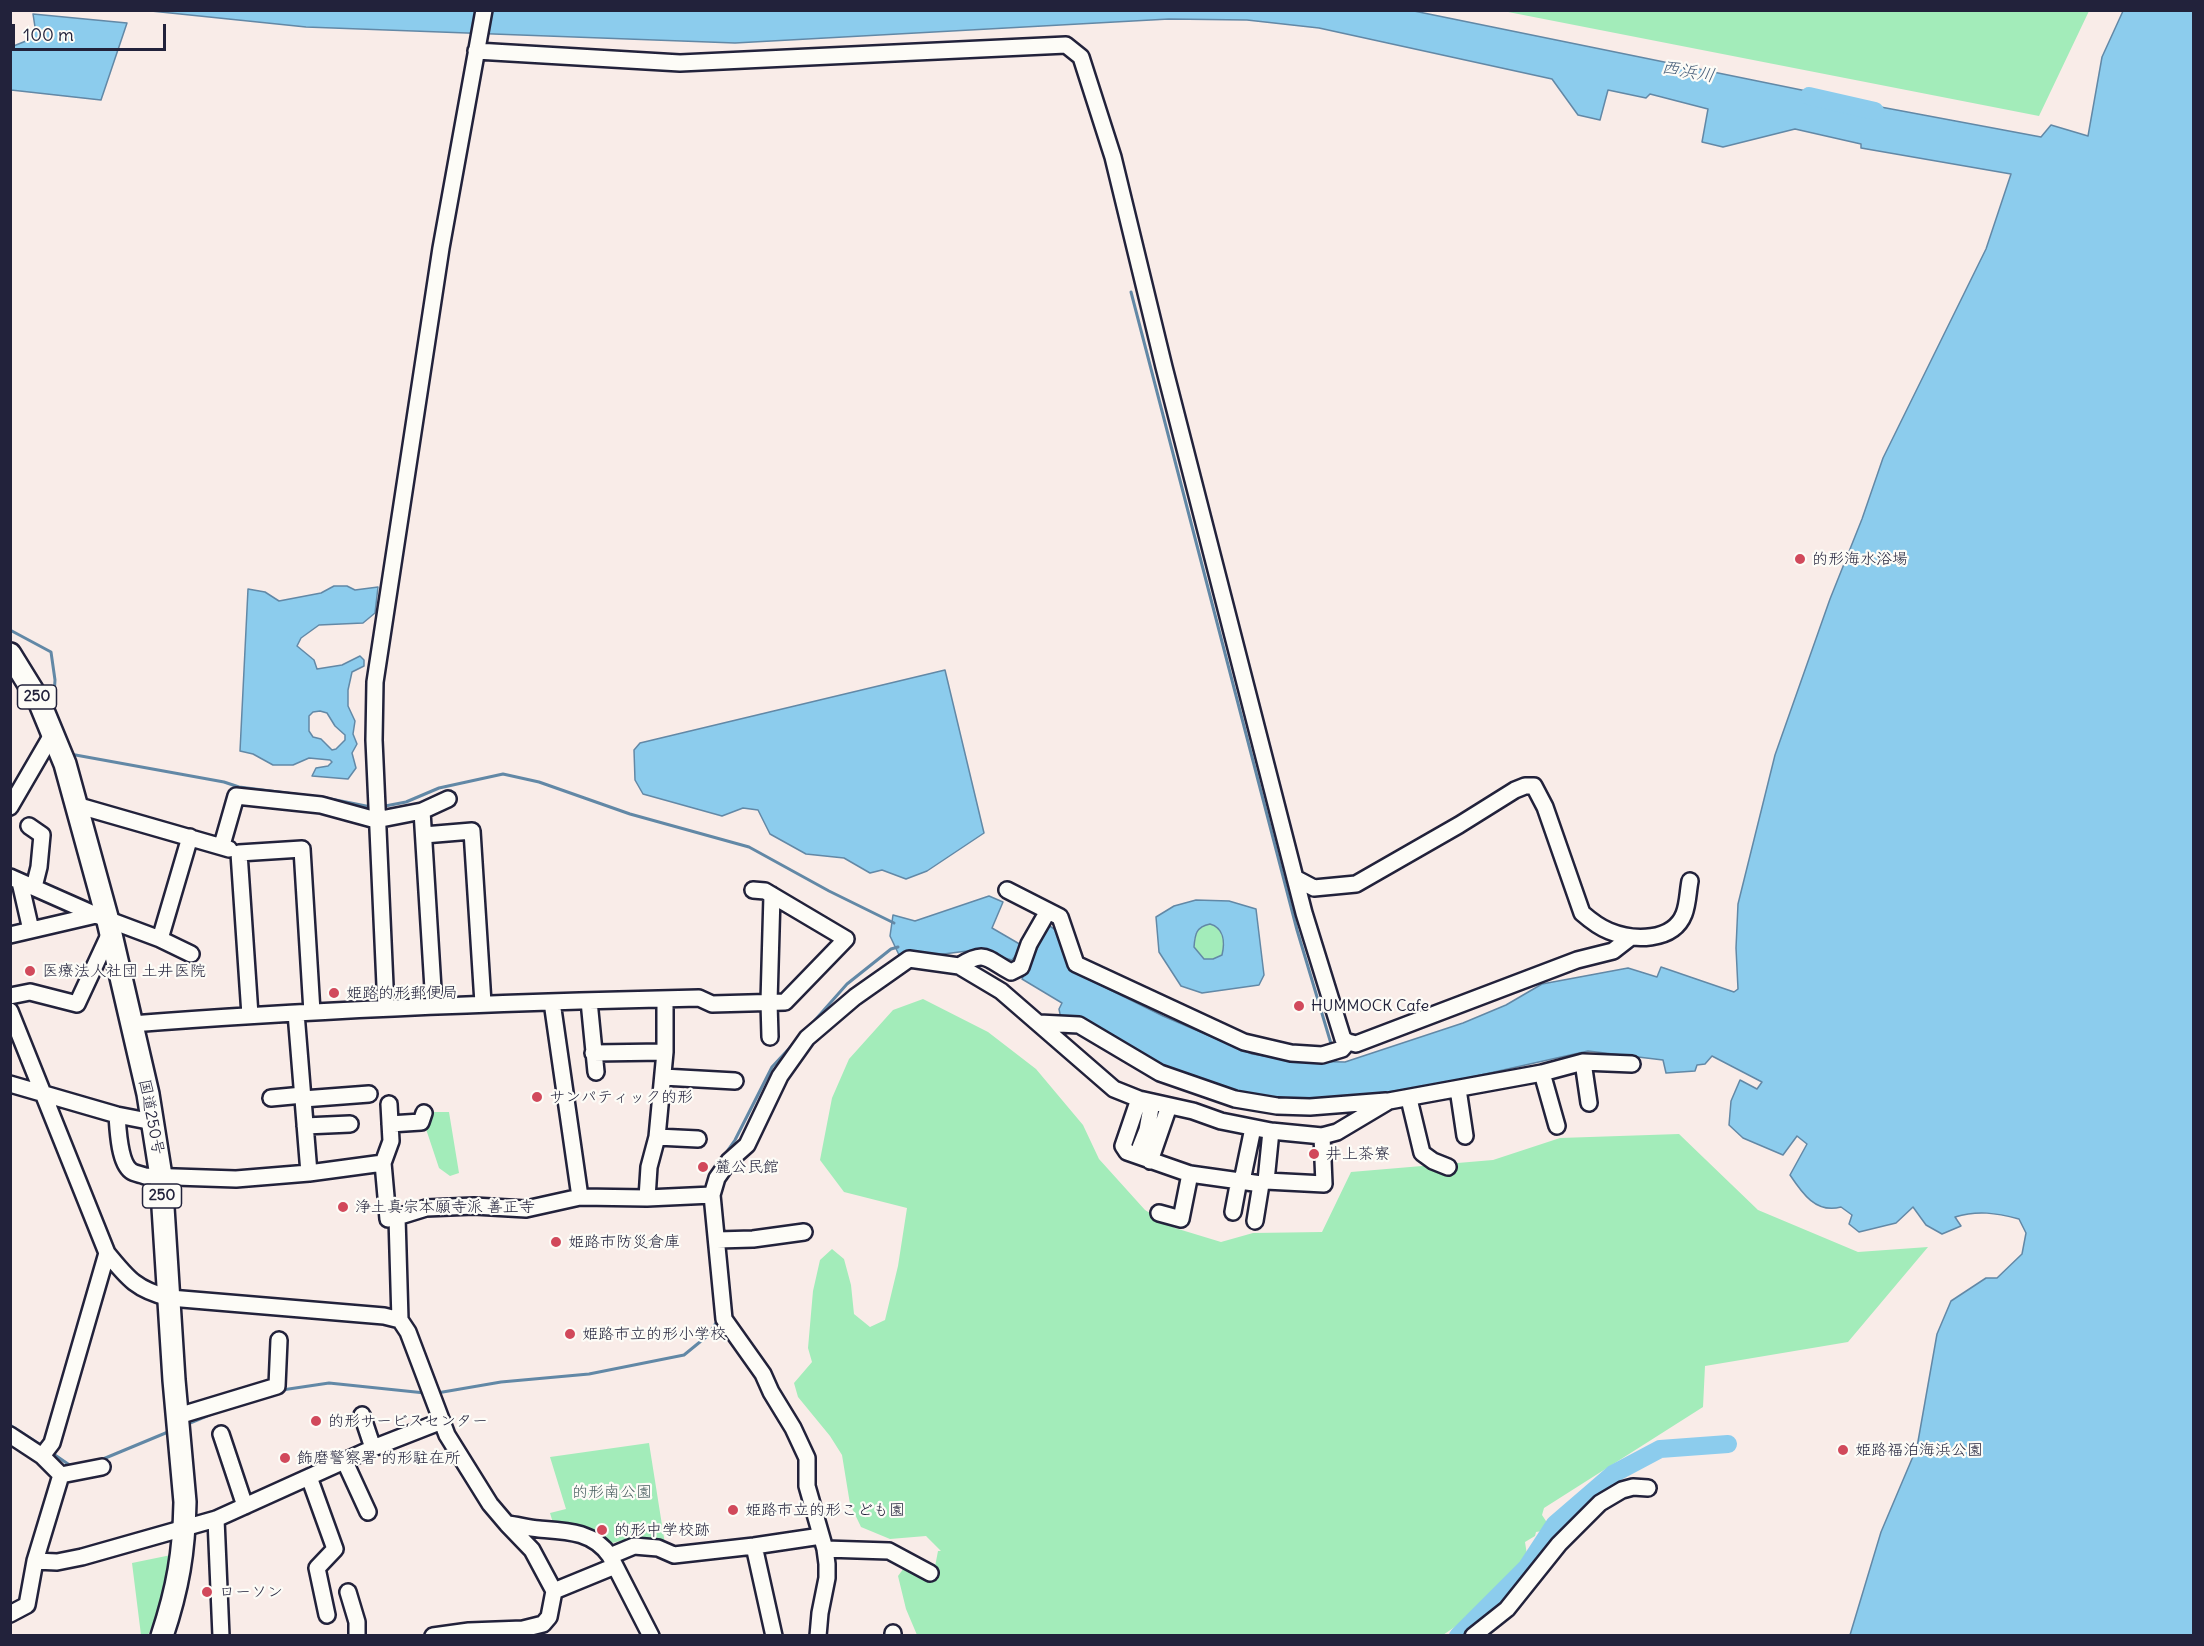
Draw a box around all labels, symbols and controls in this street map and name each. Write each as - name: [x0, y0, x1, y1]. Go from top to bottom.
- scale bar: [15, 12, 170, 50]
- text: 100 m: [23, 23, 74, 46]
- water label: 西浜川: [1660, 57, 1716, 87]
- place label: 的形海水浴場: [1812, 549, 1908, 569]
- marker: 的形海水浴場: [1793, 552, 1807, 566]
- road number: 250: [18, 685, 57, 709]
- place label: 医療法人社団 土井医院: [42, 961, 206, 981]
- marker: 医療法人社団 土井医院: [23, 964, 37, 978]
- place label: 姫路的形郵便局: [346, 983, 458, 1003]
- marker: 姫路的形郵便局: [327, 986, 341, 1000]
- place label: HUMMOCK Cafe: [1311, 996, 1429, 1016]
- marker: HUMMOCK Cafe: [1292, 999, 1306, 1013]
- street label: 国道250号: [134, 1078, 168, 1156]
- place label: サンパティック的形: [549, 1087, 693, 1107]
- marker: サンパティック的形: [530, 1090, 544, 1104]
- place label: 井上茶寮: [1326, 1144, 1390, 1164]
- marker: 井上茶寮: [1307, 1147, 1321, 1161]
- place label: 麓公民館: [715, 1157, 779, 1177]
- marker: 麓公民館: [696, 1160, 710, 1174]
- road number: 250: [142, 1184, 182, 1208]
- place label: 浄土真宗本願寺派 善正寺: [355, 1197, 535, 1217]
- marker: 浄土真宗本願寺派 善正寺: [336, 1200, 350, 1214]
- place label: 姫路市防災倉庫: [568, 1232, 680, 1252]
- marker: 姫路市防災倉庫: [549, 1235, 563, 1249]
- place label: 姫路市立的形小学校: [582, 1324, 726, 1344]
- marker: 姫路市立的形小学校: [563, 1327, 577, 1341]
- place label: 的形サービスセンター: [328, 1411, 488, 1431]
- marker: 的形サービスセンター: [309, 1414, 323, 1428]
- place label: 姫路福泊海浜公園: [1855, 1440, 1983, 1460]
- marker: 姫路福泊海浜公園: [1836, 1443, 1850, 1457]
- place label: 飾磨警察署 的形駐在所: [297, 1448, 461, 1468]
- marker: 飾磨警察署 的形駐在所: [278, 1451, 292, 1465]
- park label: 的形南公園: [572, 1482, 652, 1502]
- place label: 姫路市立的形こども園: [745, 1500, 905, 1520]
- marker: 姫路市立的形こども園: [726, 1503, 740, 1517]
- place label: 的形中学校跡: [614, 1520, 710, 1540]
- marker: 的形中学校跡: [595, 1523, 609, 1537]
- place label: ローソン: [219, 1582, 283, 1602]
- marker: ローソン: [200, 1585, 214, 1599]

